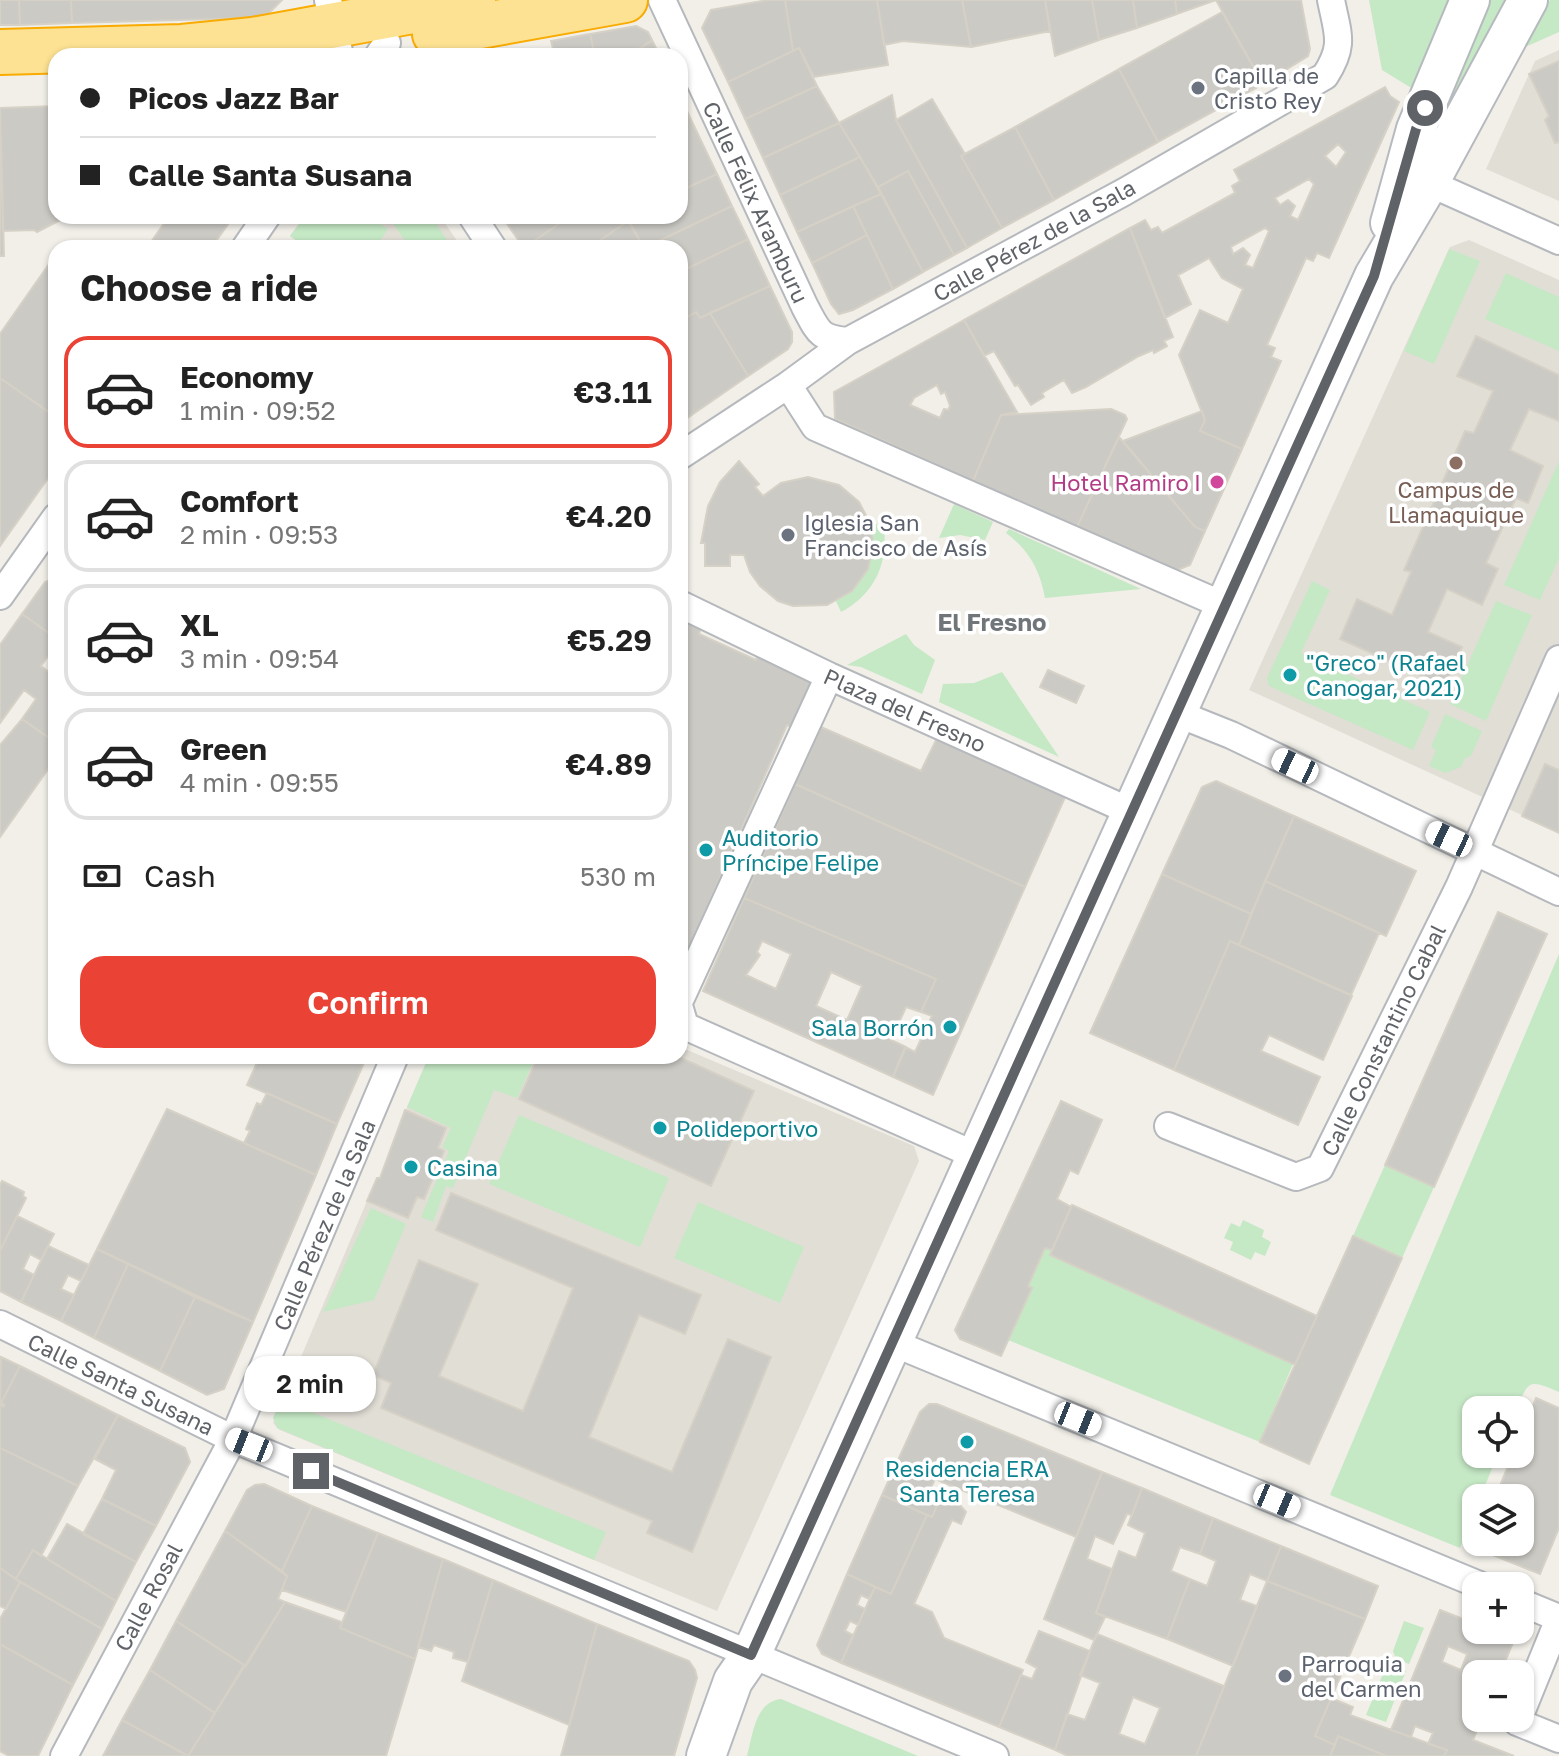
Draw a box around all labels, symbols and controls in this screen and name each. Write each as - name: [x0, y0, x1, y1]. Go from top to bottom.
- place label: Capilla de Cristo Rey: [1214, 62, 1322, 114]
- marker: Capilla de Cristo Rey: [1189, 79, 1207, 97]
- text: Picos Jazz Bar: [128, 80, 339, 116]
- route start: [1407, 90, 1443, 126]
- street label: Calle Félix Aramburu: [697, 97, 815, 307]
- text: Calle Santa Susana: [128, 157, 412, 193]
- street label: Calle Pérez de la Sala: [928, 173, 1140, 307]
- text: Choose a ride: [80, 266, 318, 309]
- icon: car: [84, 356, 156, 428]
- text: Economy: [180, 359, 314, 395]
- text: €3.11: [574, 374, 652, 410]
- text: 1 min · 09:52: [180, 395, 336, 426]
- marker: Campus de Llamaquique: [1447, 454, 1465, 472]
- place label: Hotel Ramiro I: [1050, 469, 1201, 496]
- marker: Hotel Ramiro I: [1208, 473, 1226, 491]
- place label: Campus de Llamaquique: [1388, 476, 1524, 528]
- icon: car: [84, 480, 156, 552]
- text: Comfort: [180, 483, 299, 519]
- text: €4.20: [566, 498, 652, 534]
- place label: Iglesia San Francisco de Asís: [804, 509, 987, 561]
- text: 2 min · 09:53: [180, 519, 338, 550]
- marker: Iglesia San Francisco de Asís: [779, 526, 797, 544]
- icon: car: [84, 604, 156, 676]
- text: XL: [180, 607, 219, 643]
- district label: El Fresno: [938, 607, 1046, 636]
- text: €5.29: [567, 622, 652, 658]
- text: 3 min · 09:54: [180, 643, 339, 674]
- place label: "Greco" (Rafael Canogar, 2021): [1306, 649, 1466, 701]
- street label: Plaza del Fresno: [820, 662, 990, 758]
- marker: "Greco" (Rafael Canogar, 2021): [1281, 666, 1299, 684]
- icon: car: [84, 728, 156, 800]
- text: Green: [180, 731, 267, 767]
- car: [1268, 745, 1322, 787]
- text: €4.89: [566, 746, 652, 782]
- text: 4 min · 09:55: [180, 767, 339, 798]
- car: [1422, 818, 1476, 860]
- place label: Auditorio Príncipe Felipe: [722, 824, 879, 876]
- marker: Auditorio Príncipe Felipe: [697, 841, 715, 859]
- icon: cash: [80, 854, 124, 898]
- text: Cash: [144, 858, 216, 894]
- text: 530 m: [580, 861, 656, 892]
- street label: Calle Constantino Cabal: [1315, 920, 1451, 1160]
- button: Confirm: [80, 956, 656, 1048]
- place label: Sala Borrón: [811, 1014, 934, 1041]
- marker: Sala Borrón: [941, 1018, 959, 1036]
- street label: Calle Pérez de la Sala: [267, 1115, 381, 1335]
- place label: Polideportivo: [676, 1115, 818, 1142]
- marker: Polideportivo: [651, 1119, 669, 1137]
- place label: Casina: [427, 1154, 498, 1181]
- marker: Casina: [402, 1158, 420, 1176]
- street label: Calle Santa Susana: [24, 1327, 218, 1441]
- callout: 2 min: [245, 1355, 377, 1411]
- text: 2 min: [276, 1368, 344, 1399]
- map controls: [1462, 1396, 1534, 1732]
- button: locate: [1462, 1396, 1534, 1468]
- car: [1051, 1399, 1105, 1439]
- car: [222, 1425, 276, 1465]
- marker: Residencia ERA Santa Teresa: [958, 1433, 976, 1451]
- route end: [293, 1453, 329, 1489]
- place label: Residencia ERA Santa Teresa: [885, 1455, 1049, 1507]
- car: [1250, 1481, 1304, 1521]
- button: layers: [1462, 1484, 1534, 1556]
- street label: Calle Rosal: [108, 1538, 188, 1656]
- button: +: [1462, 1572, 1534, 1644]
- place label: Parroquia del Carmen: [1301, 1650, 1422, 1702]
- button: −: [1462, 1660, 1534, 1732]
- marker: Parroquia del Carmen: [1276, 1667, 1294, 1685]

